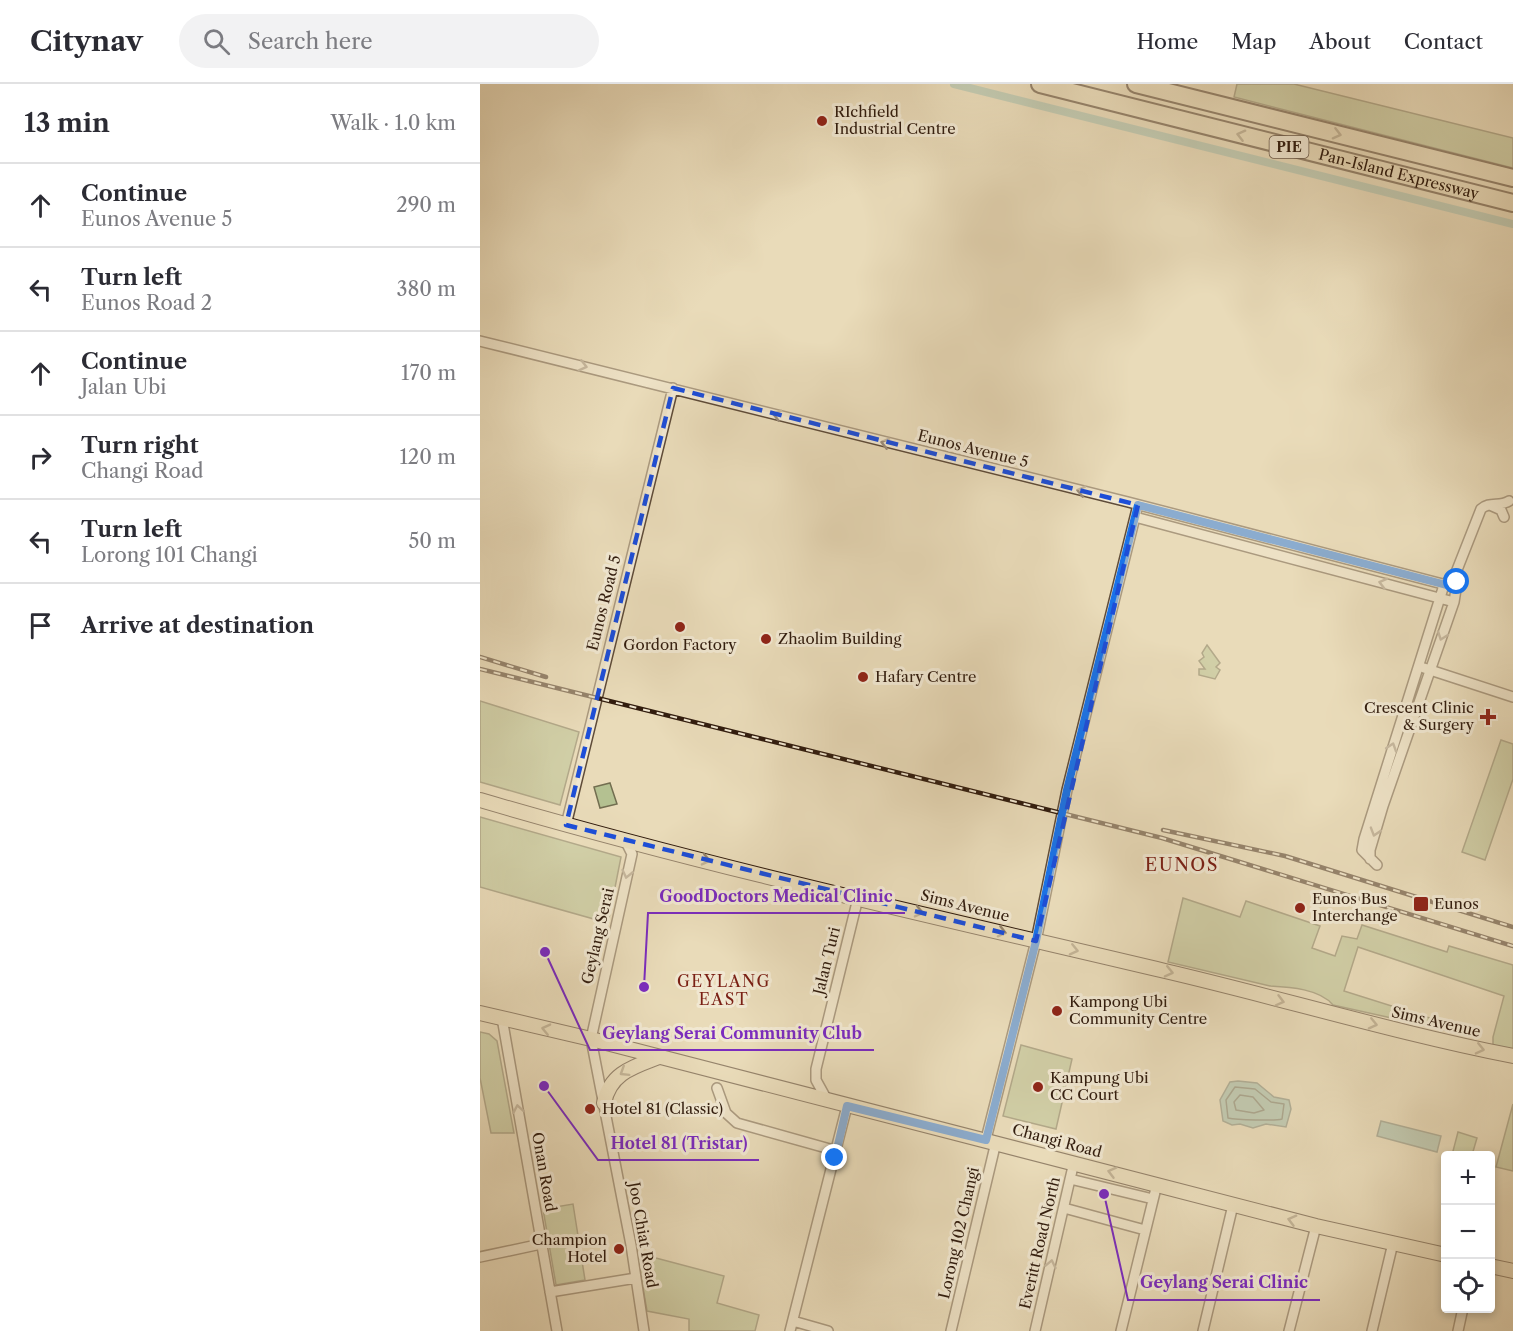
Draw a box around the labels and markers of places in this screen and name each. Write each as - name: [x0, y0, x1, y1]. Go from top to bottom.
- place label: RIchfield Industrial Centre: [834, 102, 956, 138]
- marker: RIchfield Industrial Centre: [815, 114, 829, 128]
- marker: Gordon Factory: [673, 620, 687, 634]
- place label: Zhaolim Building: [778, 629, 901, 648]
- marker: Zhaolim Building: [759, 632, 773, 646]
- place label: Gordon Factory: [623, 635, 737, 654]
- place label: Hafary Centre: [875, 667, 976, 686]
- marker: Hafary Centre: [856, 670, 870, 684]
- place label: Crescent Clinic & Surgery: [1364, 698, 1475, 734]
- marker: Crescent Clinic & Surgery: [1479, 708, 1497, 726]
- callout: GoodDoctors Medical Clinic: [648, 879, 905, 913]
- place label: Eunos Bus Interchange: [1312, 889, 1398, 925]
- place label: Eunos: [1434, 894, 1479, 913]
- marker: Eunos: [1412, 895, 1430, 913]
- marker: Eunos Bus Interchange: [1293, 901, 1307, 915]
- place label: Kampong Ubi Community Centre: [1069, 992, 1207, 1028]
- marker: Kampong Ubi Community Centre: [1050, 1004, 1064, 1018]
- callout: Geylang Serai Community Club: [590, 1016, 874, 1050]
- place label: Kampung Ubi CC Court: [1050, 1068, 1149, 1104]
- marker: Kampung Ubi CC Court: [1031, 1080, 1045, 1094]
- place label: Hotel 81 (Classic): [602, 1099, 723, 1118]
- marker: Hotel 81 (Classic): [583, 1102, 597, 1116]
- callout: Hotel 81 (Tristar): [598, 1126, 759, 1160]
- place label: Champion Hotel: [532, 1230, 608, 1266]
- marker: Champion Hotel: [612, 1242, 626, 1256]
- callout: Geylang Serai Clinic: [1128, 1266, 1320, 1300]

